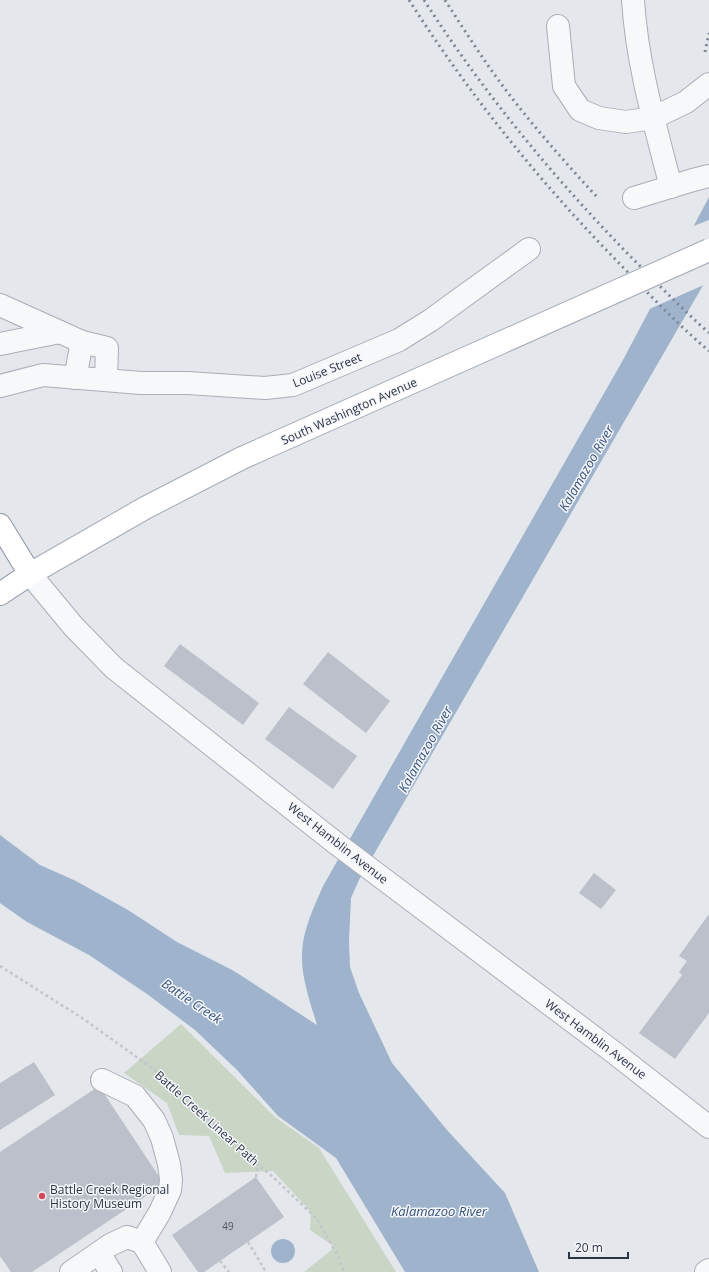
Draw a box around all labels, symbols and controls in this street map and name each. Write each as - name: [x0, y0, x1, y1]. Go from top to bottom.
- street label: Louise Street: [290, 348, 364, 392]
- street label: South Washington Avenue: [278, 373, 420, 449]
- water label: Kalamazoo River: [554, 421, 618, 514]
- water label: Kalamazoo River: [394, 702, 457, 795]
- street label: West Hamblin Avenue: [284, 798, 392, 888]
- water label: Battle Creek: [158, 974, 226, 1028]
- street label: West Hamblin Avenue: [542, 995, 651, 1083]
- street label: Battle Creek Linear Path: [151, 1067, 263, 1169]
- place label: Battle Creek Regional History Museum: [50, 1181, 169, 1212]
- marker: Battle Creek Regional History Museum: [37, 1191, 47, 1201]
- water label: Kalamazoo River: [391, 1202, 488, 1220]
- house number: 49: [222, 1219, 234, 1233]
- scale bar: [569, 1234, 628, 1260]
- text: 20 m: [575, 1239, 603, 1256]

